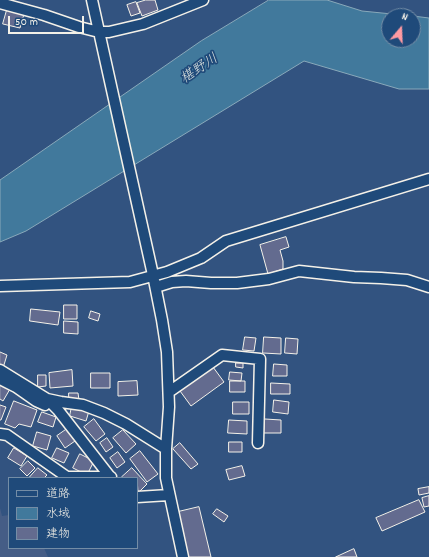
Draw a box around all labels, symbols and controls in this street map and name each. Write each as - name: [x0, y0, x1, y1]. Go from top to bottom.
- scale bar: [10, 8, 86, 34]
- north arrow: [381, 8, 421, 48]
- text: N: [399, 9, 410, 26]
- text: 50 m: [15, 14, 38, 31]
- water label: 椹野川: [178, 51, 222, 89]
- legend: [8, 477, 138, 549]
- text: 道路: [46, 486, 70, 503]
- text: 水域: [46, 506, 70, 523]
- text: 建物: [46, 526, 70, 543]

